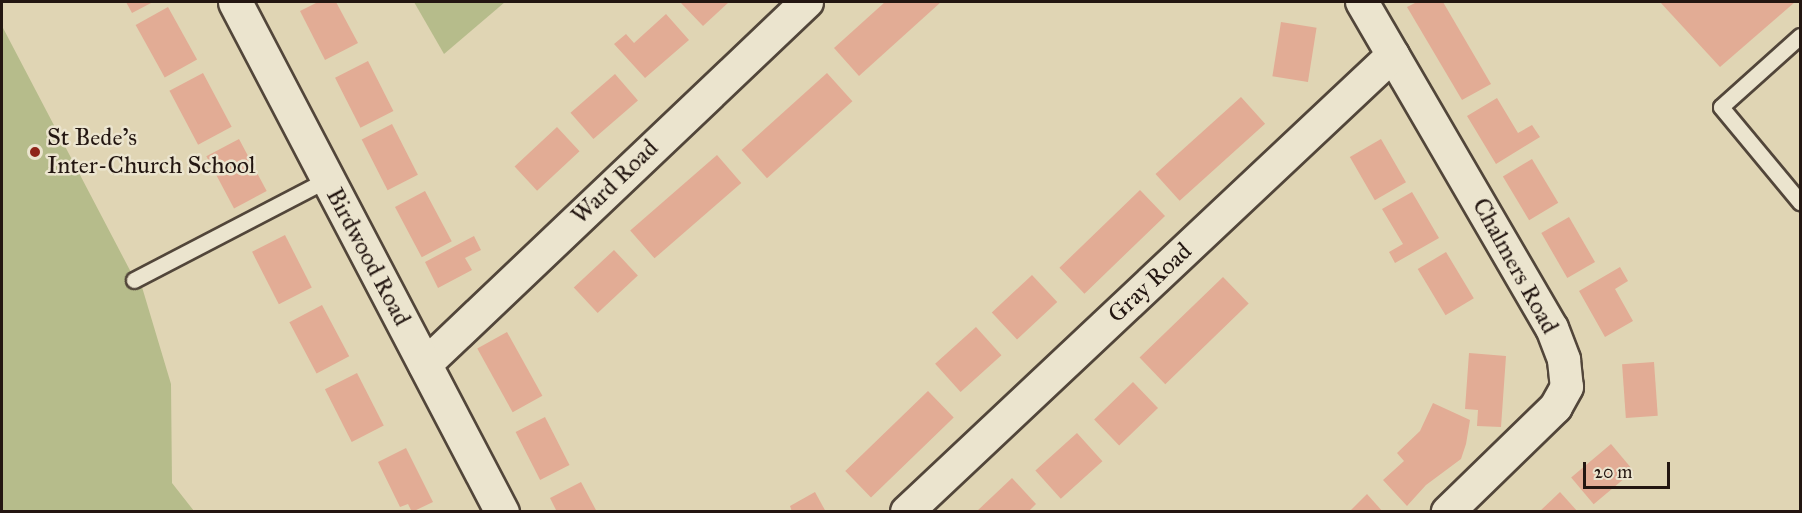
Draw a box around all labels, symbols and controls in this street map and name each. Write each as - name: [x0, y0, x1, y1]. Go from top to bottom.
- place label: St Bede's Inter-Church School: [47, 124, 256, 180]
- street label: Ward Road: [566, 134, 664, 230]
- marker: St Bede's Inter-Church School: [28, 145, 42, 159]
- street label: Birdwood Road: [320, 183, 416, 331]
- street label: Chalmers Road: [1466, 193, 1564, 339]
- street label: Gray Road: [1102, 237, 1198, 329]
- scale bar: [1586, 450, 1673, 488]
- text: 20 m: [1594, 461, 1632, 483]

